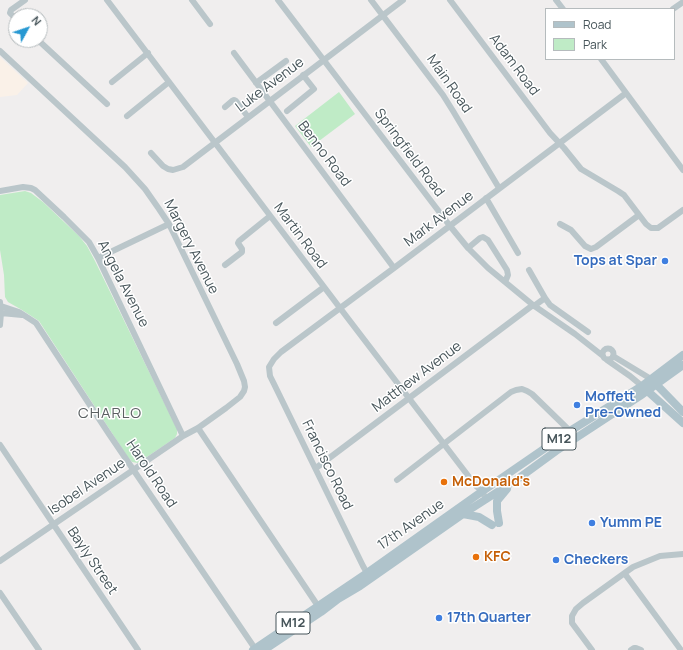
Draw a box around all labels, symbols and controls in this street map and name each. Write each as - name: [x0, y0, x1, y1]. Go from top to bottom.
- north arrow: [8, 8, 48, 48]
- legend: [545, 8, 675, 60]
- text: N: [29, 13, 45, 28]
- text: Road: [583, 16, 611, 33]
- street label: Adam Road: [485, 31, 543, 99]
- text: Park: [583, 36, 607, 53]
- street label: Main Road: [423, 52, 475, 116]
- street label: Luke Avenue: [233, 54, 307, 116]
- street label: Springfield Road: [370, 106, 448, 200]
- street label: Benno Road: [294, 118, 354, 190]
- street label: Mark Avenue: [401, 188, 477, 250]
- street label: Margery Avenue: [160, 197, 222, 297]
- street label: Martin Road: [270, 200, 330, 272]
- street label: Angela Avenue: [94, 238, 152, 330]
- place label: Tops at Spar: [574, 253, 657, 269]
- marker: Tops at Spar: [660, 256, 670, 266]
- street label: Matthew Avenue: [369, 338, 465, 416]
- place label: Moffett Pre-Owned: [585, 389, 661, 422]
- marker: Moffett Pre-Owned: [572, 400, 582, 410]
- district label: CHARLO: [78, 405, 142, 423]
- street label: Francisco Road: [298, 417, 356, 513]
- road number: M12: [542, 428, 576, 450]
- street label: Harold Road: [122, 437, 180, 511]
- street label: Isobel Avenue: [45, 455, 129, 519]
- place label: McDonald's: [452, 474, 530, 490]
- marker: McDonald's: [439, 477, 449, 487]
- street label: 17th Avenue: [375, 496, 447, 554]
- place label: Yumm PE: [600, 515, 662, 531]
- marker: Yumm PE: [587, 518, 597, 528]
- street label: Bayly Street: [63, 524, 121, 598]
- place label: KFC: [484, 549, 511, 565]
- marker: KFC: [471, 552, 481, 562]
- place label: Checkers: [564, 552, 628, 568]
- marker: Checkers: [551, 555, 561, 565]
- place label: 17th Quarter: [447, 610, 531, 626]
- road number: M12: [276, 612, 310, 634]
- marker: 17th Quarter: [434, 613, 444, 623]

